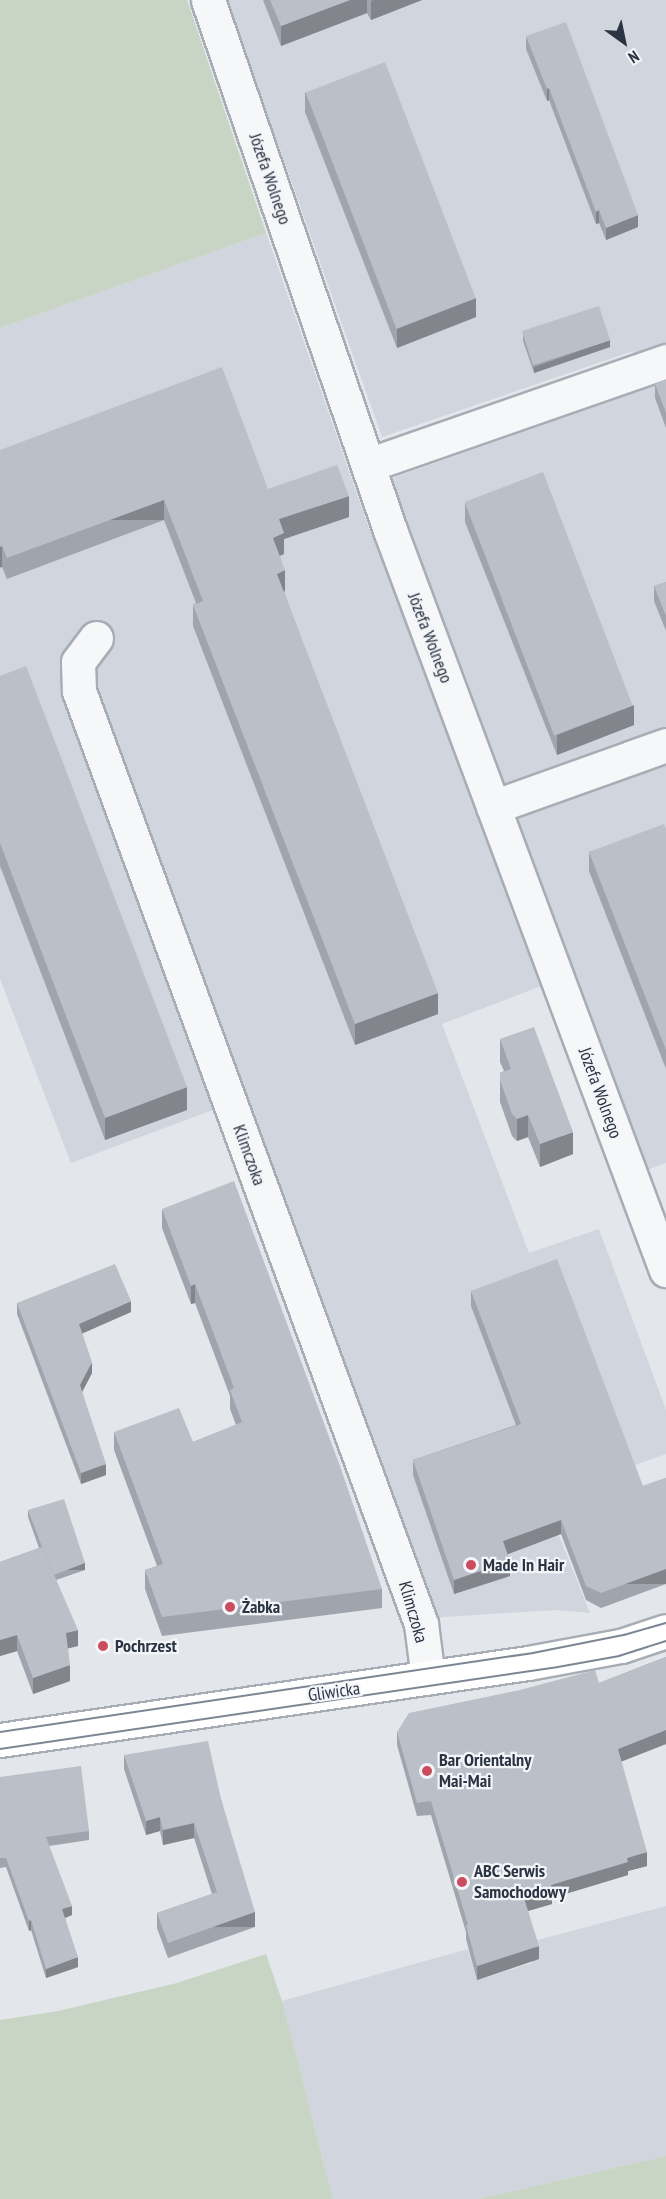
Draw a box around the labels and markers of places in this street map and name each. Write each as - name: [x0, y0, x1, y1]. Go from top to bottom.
- place label: Made In Hair: [483, 1554, 564, 1576]
- marker: Made In Hair: [464, 1558, 478, 1572]
- place label: Żabka: [242, 1596, 280, 1618]
- marker: Żabka: [223, 1600, 237, 1614]
- place label: Pochrzest: [115, 1635, 177, 1657]
- marker: Pochrzest: [96, 1639, 110, 1653]
- place label: Bar Orientalny Mai-Mai: [439, 1750, 532, 1792]
- marker: Bar Orientalny Mai-Mai: [420, 1764, 434, 1778]
- place label: ABC Serwis Samochodowy: [474, 1861, 566, 1904]
- marker: ABC Serwis Samochodowy: [455, 1875, 469, 1889]

